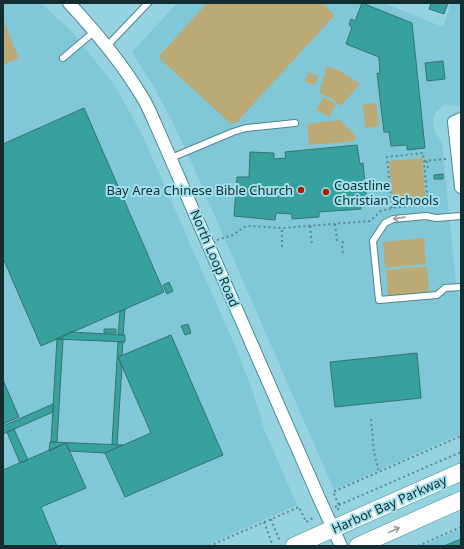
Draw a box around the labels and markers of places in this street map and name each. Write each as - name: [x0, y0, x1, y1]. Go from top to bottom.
- place label: Coastline Christian Schools: [334, 176, 439, 209]
- place label: Bay Area Chinese Bible Church: [106, 181, 293, 199]
- marker: Bay Area Chinese Bible Church: [296, 185, 306, 195]
- marker: Coastline Christian Schools: [321, 187, 331, 197]

